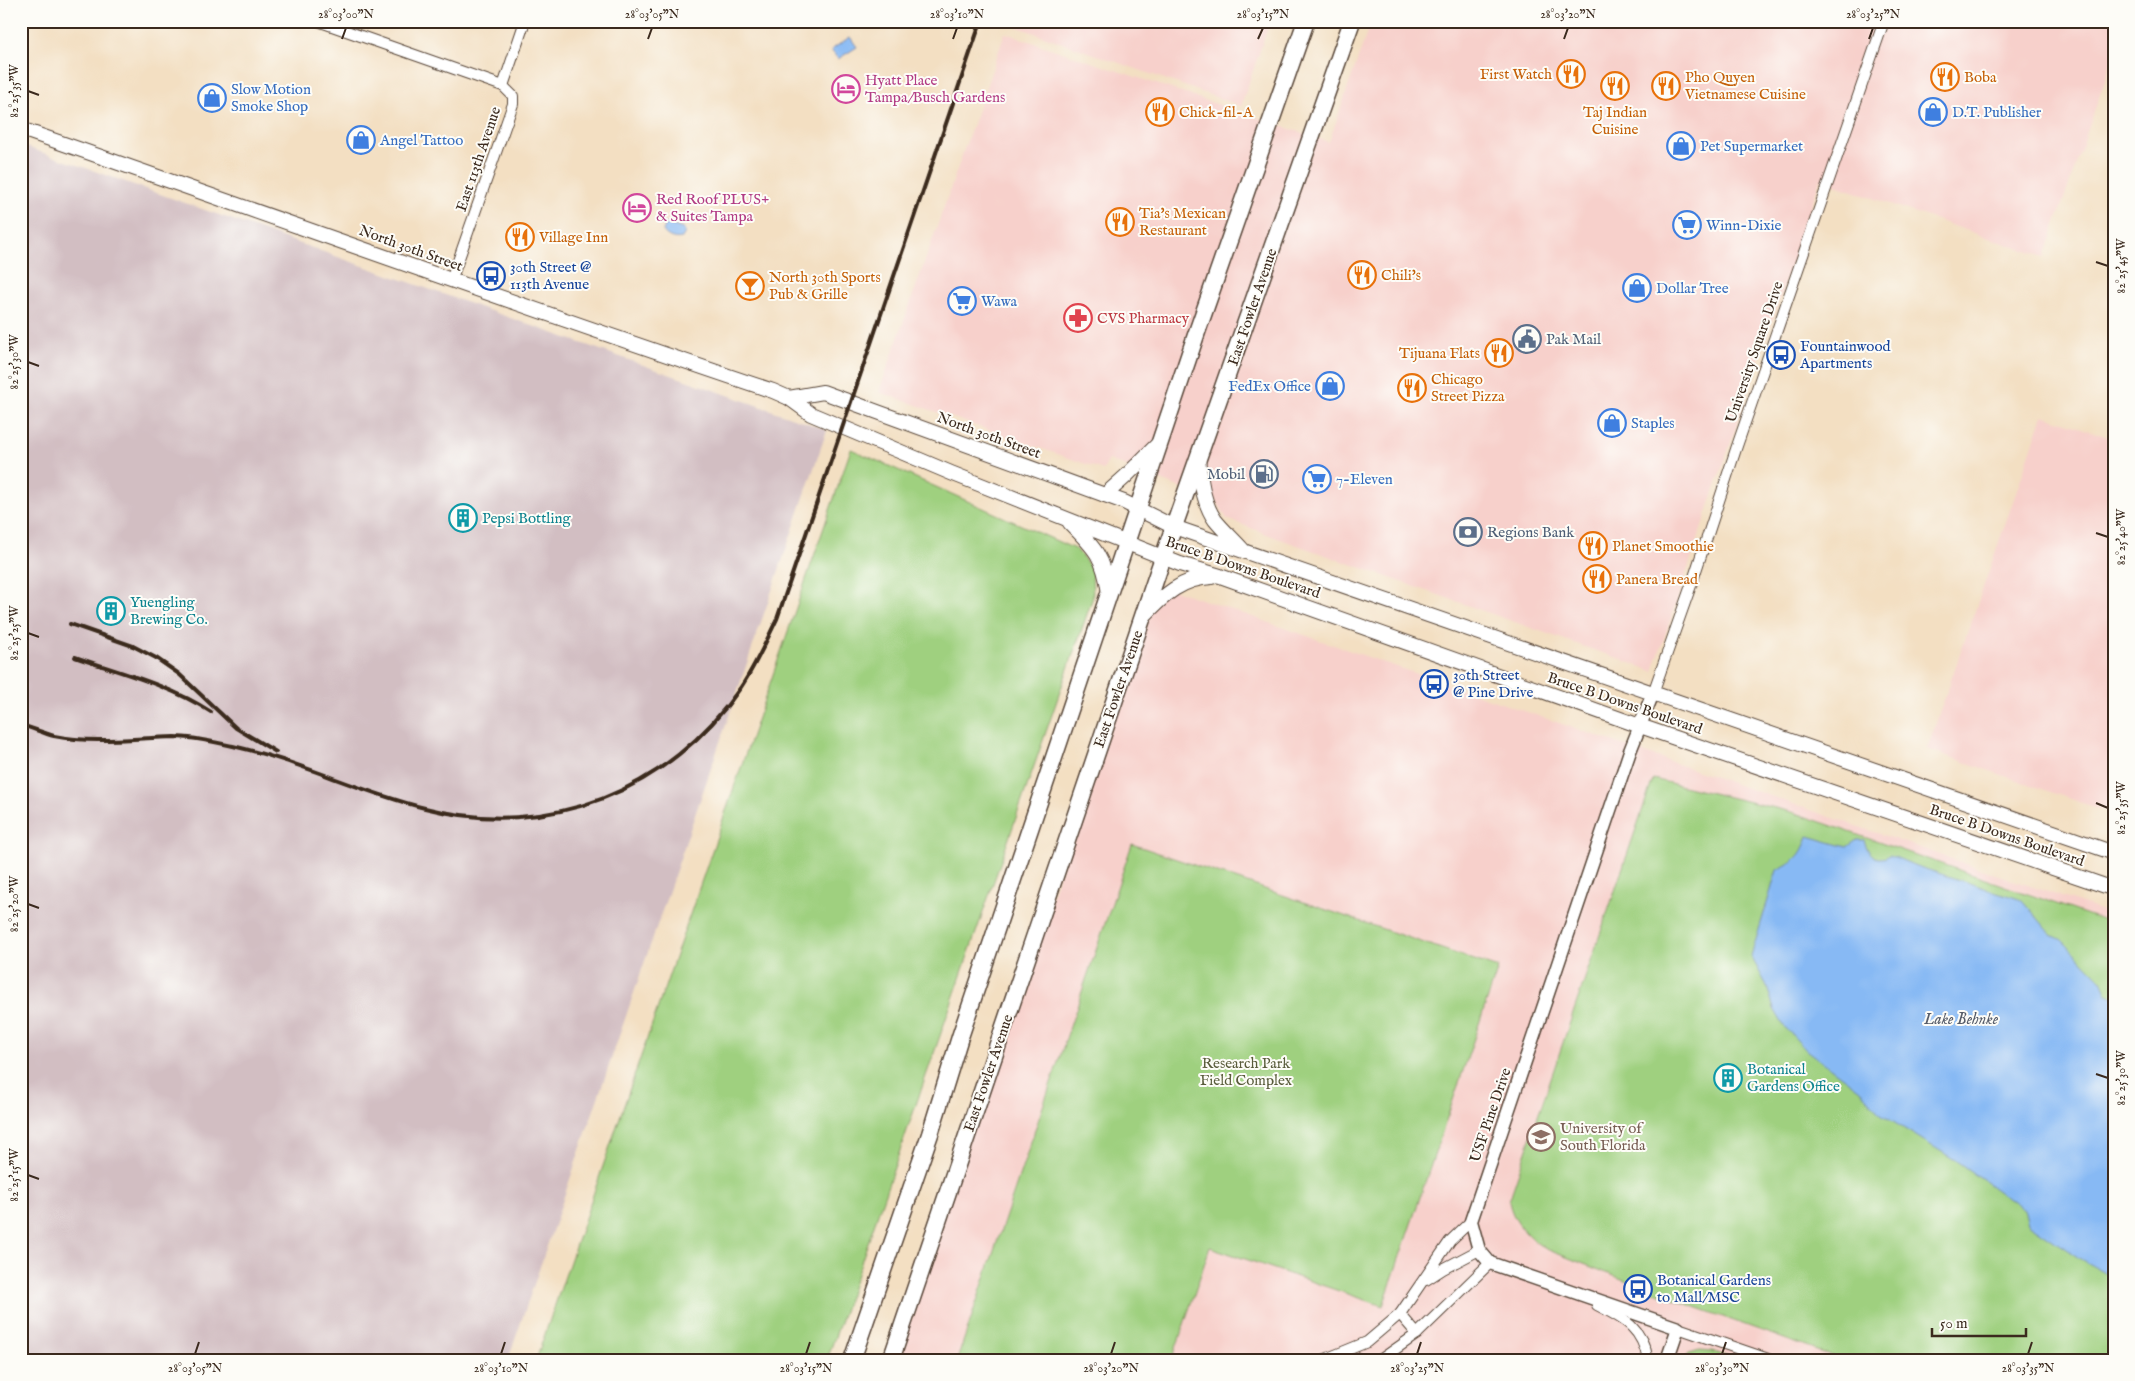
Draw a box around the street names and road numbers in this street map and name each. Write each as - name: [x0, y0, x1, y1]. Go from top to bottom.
- street label: East 113th Avenue: [452, 104, 505, 214]
- street label: North 30th Street: [356, 221, 465, 276]
- street label: East Fowler Avenue: [1223, 246, 1282, 369]
- street label: University Square Drive: [1721, 279, 1788, 425]
- street label: North 30th Street: [934, 408, 1043, 463]
- street label: Bruce B Downs Boulevard: [1163, 532, 1324, 603]
- street label: East Fowler Avenue: [1089, 628, 1148, 751]
- street label: Bruce B Downs Boulevard: [1545, 668, 1706, 739]
- street label: Bruce B Downs Boulevard: [1927, 800, 2088, 871]
- street label: East Fowler Avenue: [959, 1012, 1018, 1135]
- street label: USF Pine Drive: [1465, 1065, 1516, 1165]

